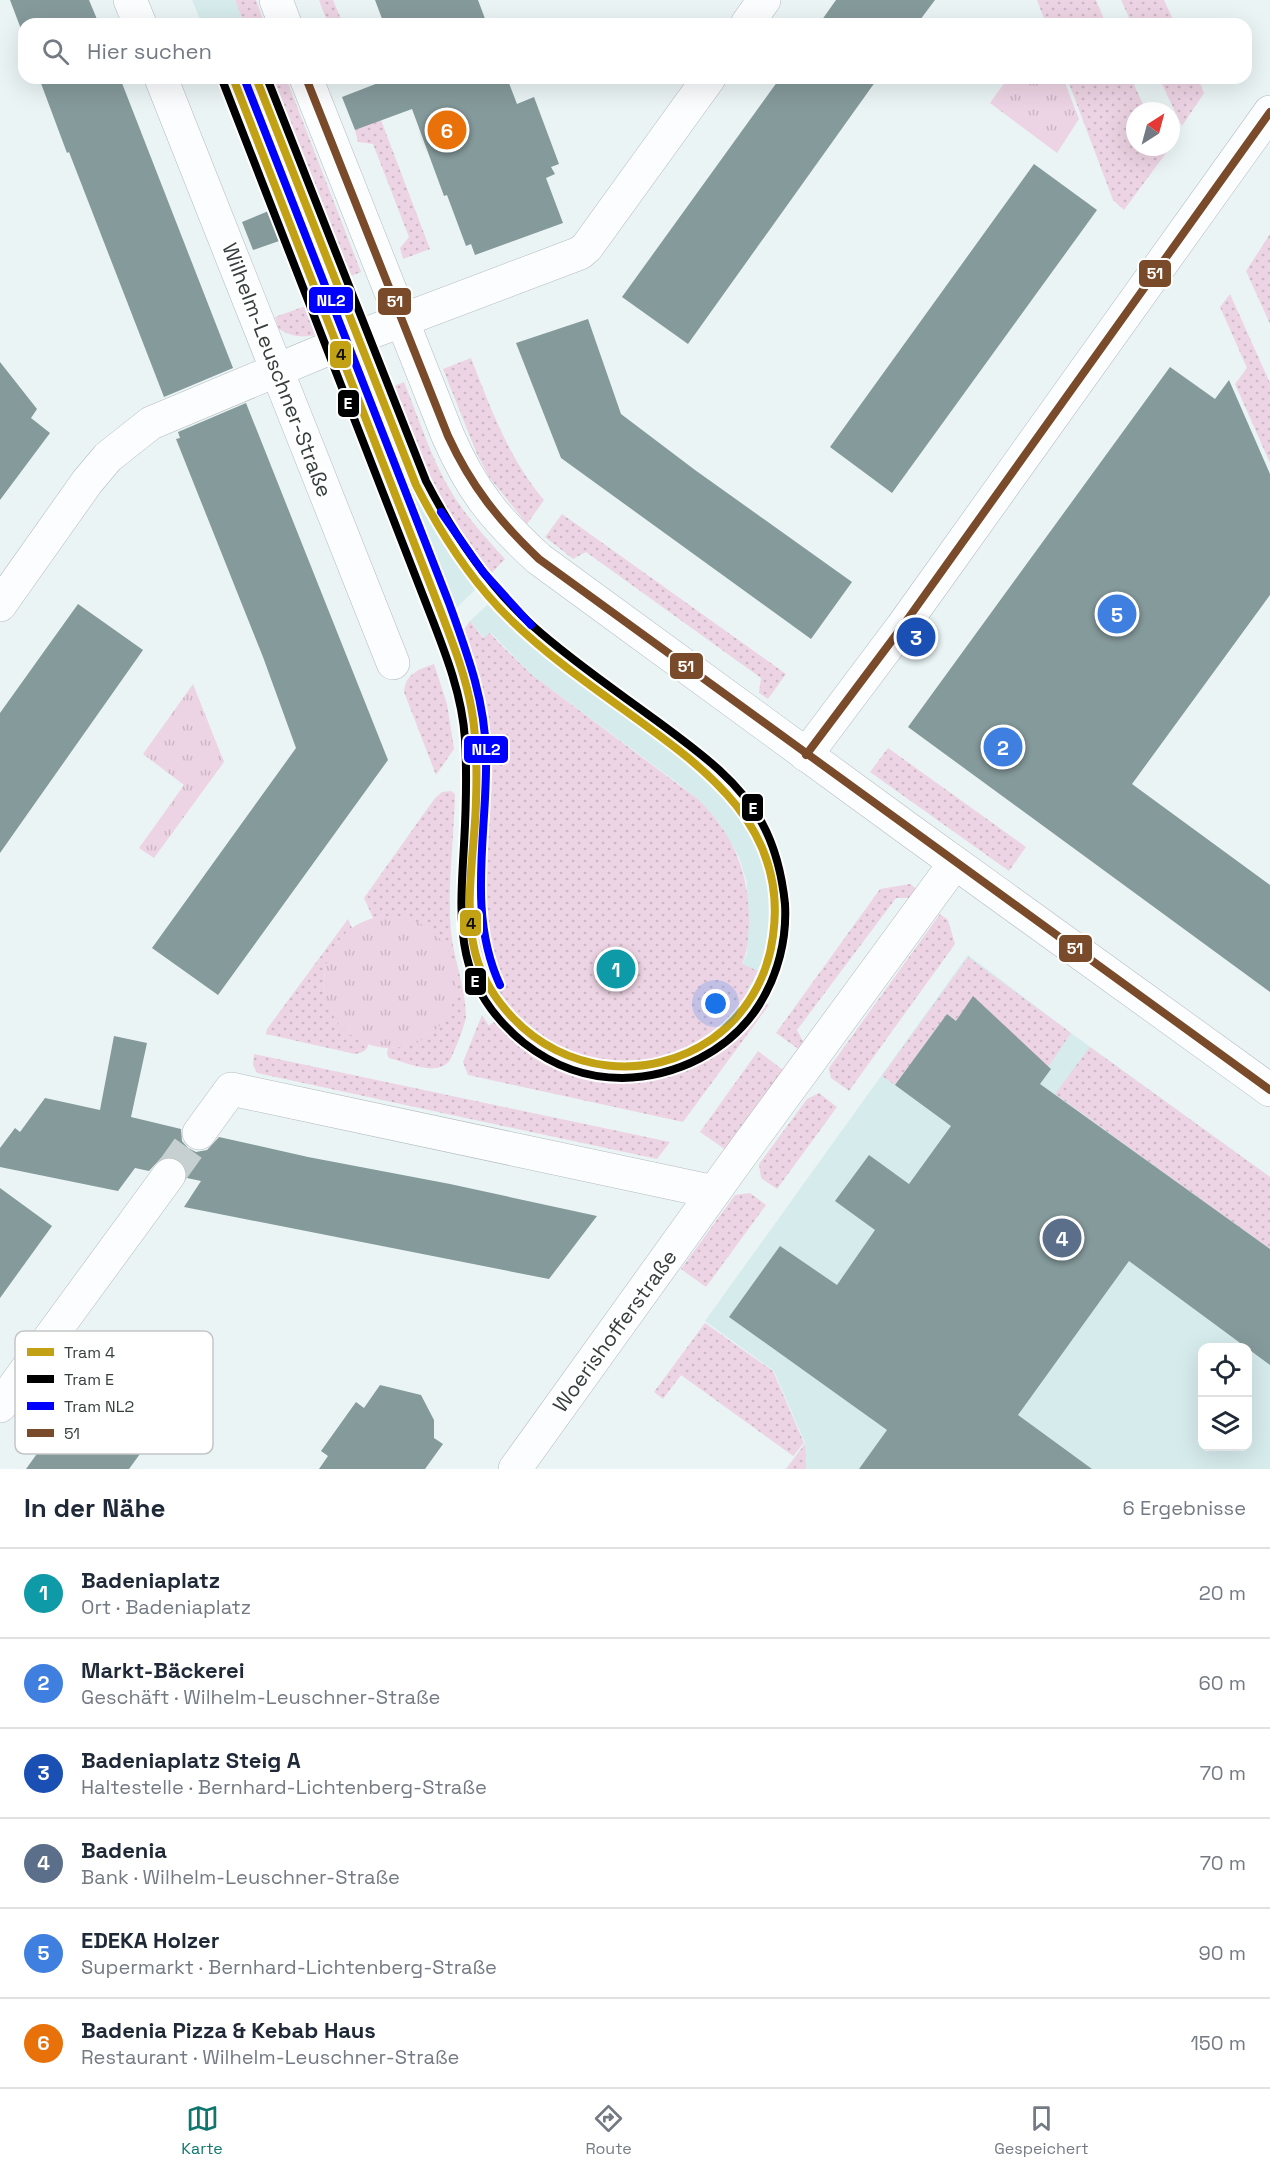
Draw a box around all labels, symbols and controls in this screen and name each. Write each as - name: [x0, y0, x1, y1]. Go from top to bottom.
- search box: [18, 18, 1252, 84]
- icon: search: [39, 35, 72, 68]
- text: Hier suchen: [87, 37, 212, 65]
- north arrow: [1126, 102, 1180, 156]
- pin: 6: [428, 108, 466, 152]
- street label: Wilhelm-Leuschner-Straße: [216, 239, 338, 501]
- line badge: 51: [1138, 259, 1172, 288]
- text: 51: [1147, 263, 1163, 284]
- line badge: NL2: [308, 286, 354, 314]
- line badge: 51: [377, 287, 412, 316]
- text: NL2: [317, 290, 345, 311]
- text: 51: [387, 291, 403, 312]
- line badge: 4: [329, 340, 352, 369]
- text: 4: [336, 344, 346, 365]
- line badge: E: [337, 389, 360, 418]
- text: E: [344, 393, 353, 414]
- pin: 5: [1098, 592, 1136, 636]
- pin: 3: [896, 614, 936, 660]
- line badge: 51: [669, 652, 704, 680]
- text: 51: [678, 656, 694, 677]
- pin: 2: [984, 724, 1022, 770]
- line badge: NL2: [463, 735, 509, 764]
- text: NL2: [472, 739, 500, 760]
- line badge: E: [741, 793, 764, 822]
- text: E: [749, 798, 758, 819]
- line badge: 4: [459, 909, 482, 937]
- text: 4: [466, 913, 476, 934]
- line badge: 51: [1058, 934, 1093, 963]
- text: 51: [1067, 938, 1083, 959]
- pin: 1: [596, 946, 636, 992]
- line badge: E: [464, 967, 487, 996]
- text: E: [471, 971, 480, 992]
- your location: [701, 989, 730, 1018]
- pin: 4: [1042, 1216, 1082, 1260]
- street label: Woerishofferstraße: [547, 1244, 683, 1417]
- legend: [15, 1331, 213, 1454]
- text: Tram 4: [64, 1342, 115, 1363]
- map controls: [1198, 1343, 1252, 1451]
- button: locate: [1198, 1343, 1252, 1397]
- text: Tram E: [64, 1369, 114, 1390]
- text: Tram NL2: [64, 1396, 134, 1417]
- button: layers: [1198, 1397, 1252, 1451]
- text: 51: [64, 1423, 80, 1444]
- text: In der Nähe: [24, 1491, 165, 1525]
- text: 6 Ergebnisse: [1123, 1495, 1246, 1521]
- text: Badeniaplatz: [81, 1566, 220, 1594]
- text: 1: [39, 1580, 48, 1606]
- text: 20 m: [1199, 1580, 1246, 1606]
- text: Ort · Badeniaplatz: [81, 1594, 251, 1620]
- text: Markt-Bäckerei: [81, 1656, 245, 1684]
- text: 2: [38, 1670, 49, 1696]
- text: 60 m: [1199, 1670, 1246, 1696]
- text: Geschäft · Wilhelm-Leuschner-Straße: [81, 1684, 440, 1710]
- text: Badeniaplatz Steig A: [81, 1746, 301, 1774]
- text: 3: [37, 1760, 50, 1786]
- text: 70 m: [1200, 1760, 1246, 1786]
- text: Haltestelle · Bernhard-Lichtenberg-Straße: [81, 1774, 487, 1800]
- text: Badenia: [81, 1836, 167, 1864]
- text: 4: [37, 1850, 50, 1876]
- text: 70 m: [1200, 1850, 1246, 1876]
- text: Bank · Wilhelm-Leuschner-Straße: [81, 1864, 400, 1890]
- text: EDEKA Holzer: [81, 1926, 219, 1954]
- text: 5: [38, 1940, 50, 1966]
- text: 90 m: [1199, 1940, 1246, 1966]
- text: Supermarkt · Bernhard-Lichtenberg-Straße: [81, 1954, 497, 1980]
- text: Badenia Pizza & Kebab Haus: [81, 2016, 376, 2044]
- text: 6: [37, 2030, 50, 2056]
- text: 150 m: [1191, 2030, 1246, 2056]
- text: Restaurant · Wilhelm-Leuschner-Straße: [81, 2044, 459, 2070]
- tab: Karte: [181, 2102, 223, 2159]
- tab: Route: [585, 2102, 632, 2159]
- tab: Gespeichert: [994, 2102, 1089, 2159]

